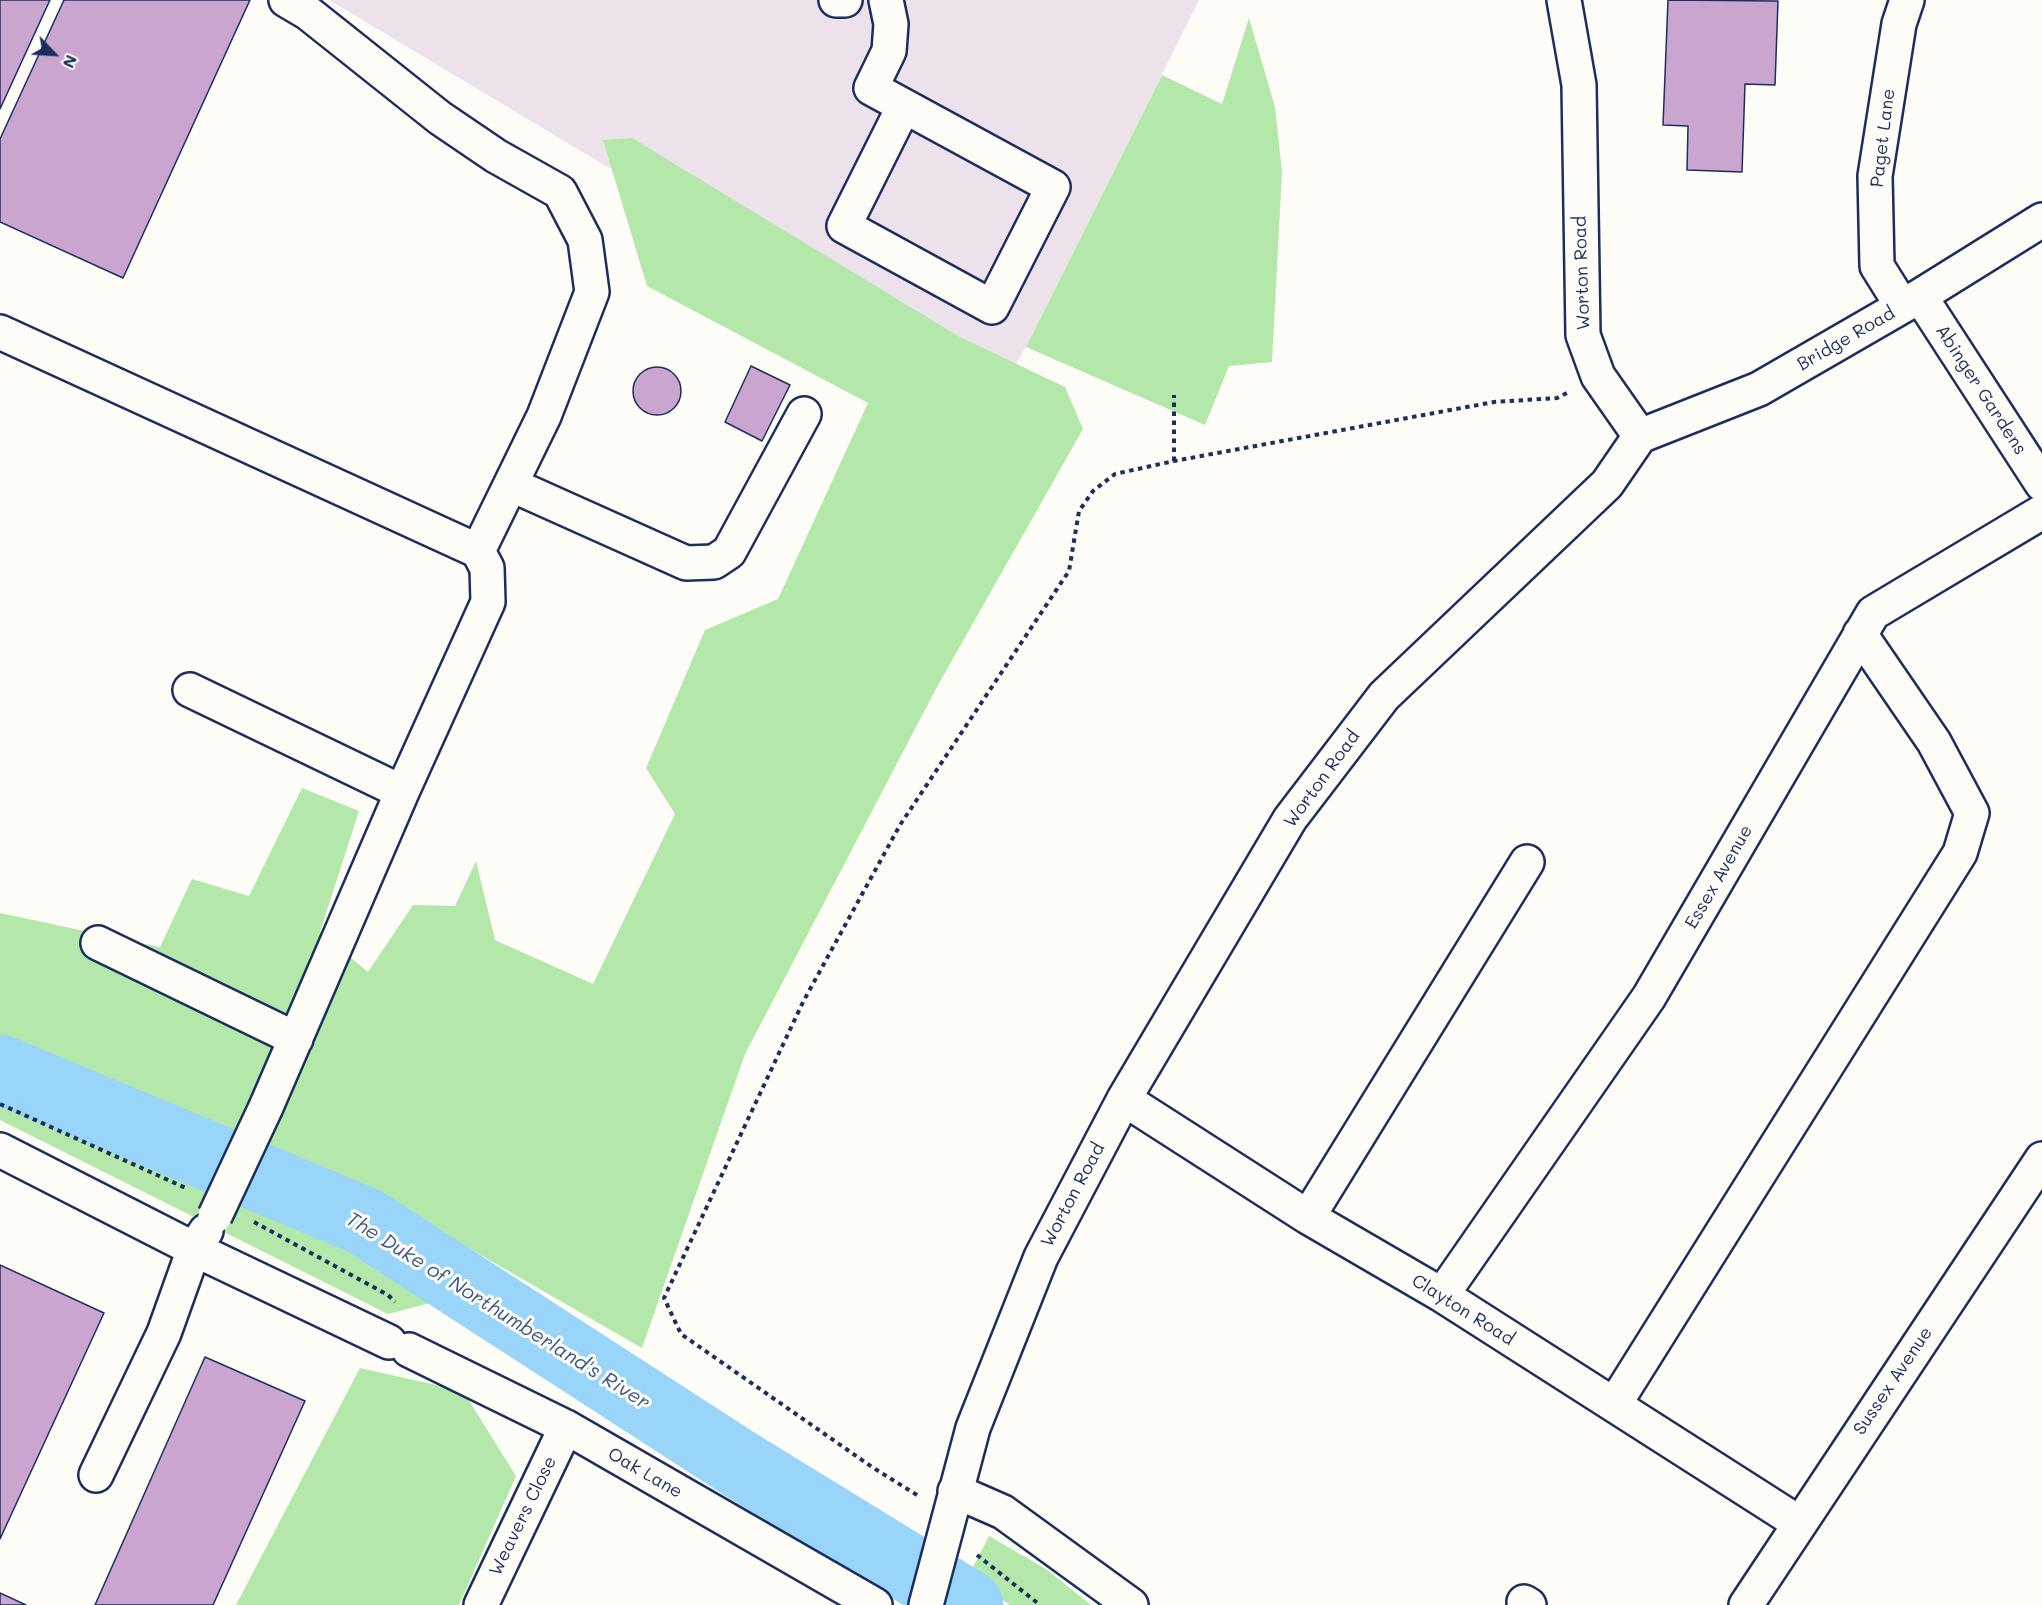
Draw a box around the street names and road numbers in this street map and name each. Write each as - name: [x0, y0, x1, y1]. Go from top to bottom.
- street label: Paget Lane: [1866, 87, 1900, 189]
- street label: Worton Road: [1569, 215, 1595, 331]
- street label: Bridge Road: [1793, 302, 1899, 376]
- street label: Abinger Gardens: [1931, 321, 2031, 459]
- street label: Worton Road: [1280, 726, 1364, 832]
- street label: Essex Avenue: [1681, 821, 1757, 933]
- street label: Worton Road: [1037, 1139, 1109, 1251]
- street label: Clayton Road: [1408, 1270, 1518, 1350]
- street label: Sussex Avenue: [1849, 1323, 1937, 1439]
- street label: Oak Lane: [604, 1443, 686, 1503]
- street label: Weavers Close: [485, 1453, 561, 1579]

